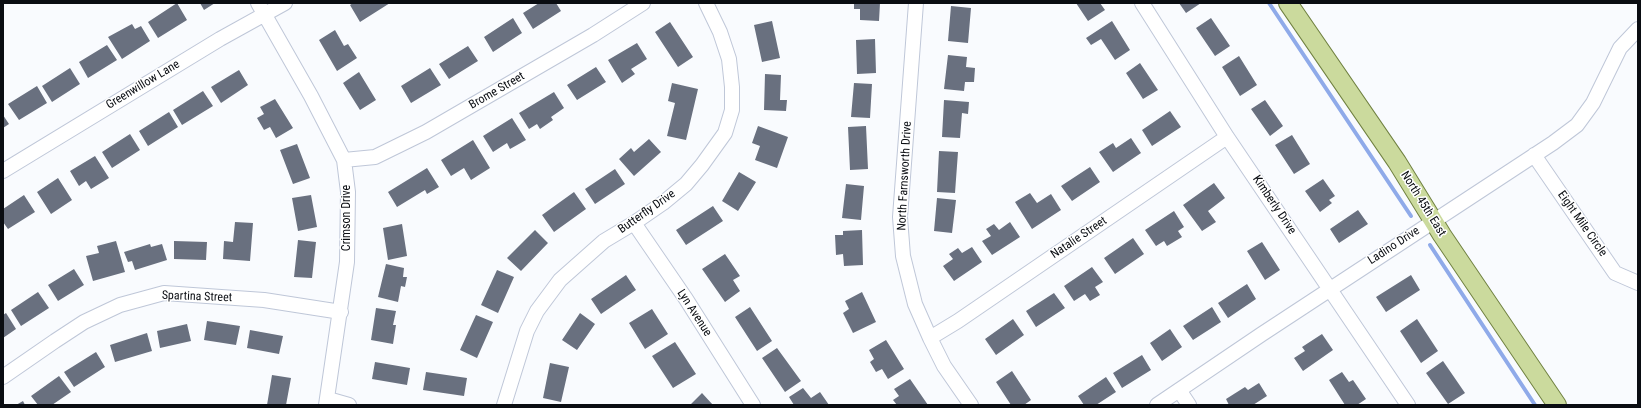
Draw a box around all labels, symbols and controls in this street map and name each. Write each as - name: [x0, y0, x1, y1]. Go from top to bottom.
- street label: Greenwillow Lane: [104, 57, 182, 113]
- street label: Brome Street: [467, 69, 527, 113]
- street label: North Farnsworth Drive: [895, 121, 915, 231]
- street label: North 45th East: [1397, 169, 1449, 239]
- street label: Kimberly Drive: [1249, 173, 1299, 237]
- street label: Crimson Drive: [340, 185, 354, 251]
- street label: Butterfly Drive: [616, 187, 678, 237]
- street label: Eight Mile Circle: [1554, 188, 1610, 260]
- street label: Natalie Street: [1048, 214, 1110, 262]
- street label: Ladino Drive: [1365, 224, 1423, 268]
- street label: Lyn Avenue: [674, 287, 714, 339]
- street label: Spartina Street: [161, 289, 233, 305]

